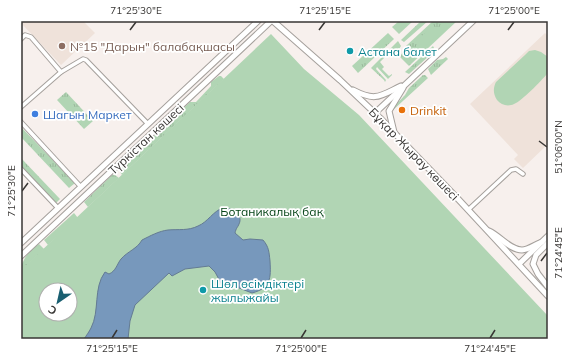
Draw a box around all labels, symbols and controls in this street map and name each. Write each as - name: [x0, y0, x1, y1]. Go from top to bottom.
- text: 71°25'30"E: [110, 4, 162, 17]
- text: 71°25'15"E: [299, 4, 351, 17]
- text: 71°25'00"E: [488, 4, 540, 17]
- place label: №15 "Дарын" балабақшасы: [70, 39, 235, 54]
- marker: №15 "Дарын" балабақшасы: [57, 41, 67, 51]
- place label: Астана балет: [358, 44, 437, 59]
- marker: Астана балет: [345, 46, 355, 56]
- street label: Түркістан көшесі: [105, 100, 187, 178]
- place label: Drinkit: [410, 103, 446, 118]
- street label: Бұқар Жырау көшесі: [366, 104, 462, 204]
- marker: Drinkit: [397, 105, 407, 115]
- place label: Шагын Маркет: [43, 107, 132, 122]
- marker: Шагын Маркет: [30, 109, 40, 119]
- text: 51°06'00"N: [552, 120, 565, 174]
- text: 71°25'30"E: [5, 165, 18, 217]
- park label: Ботаникалық бақ: [220, 204, 324, 219]
- text: 71°24'45"E: [552, 227, 565, 279]
- place label: Шөл өсімдіктері жылыжайы: [211, 276, 304, 305]
- north arrow: [38, 282, 78, 322]
- marker: Шөл өсімдіктері жылыжайы: [198, 285, 208, 295]
- text: С: [45, 302, 59, 318]
- text: 71°25'15"E: [86, 342, 138, 355]
- text: 71°25'00"E: [275, 342, 327, 355]
- text: 71°24'45"E: [464, 342, 516, 355]

